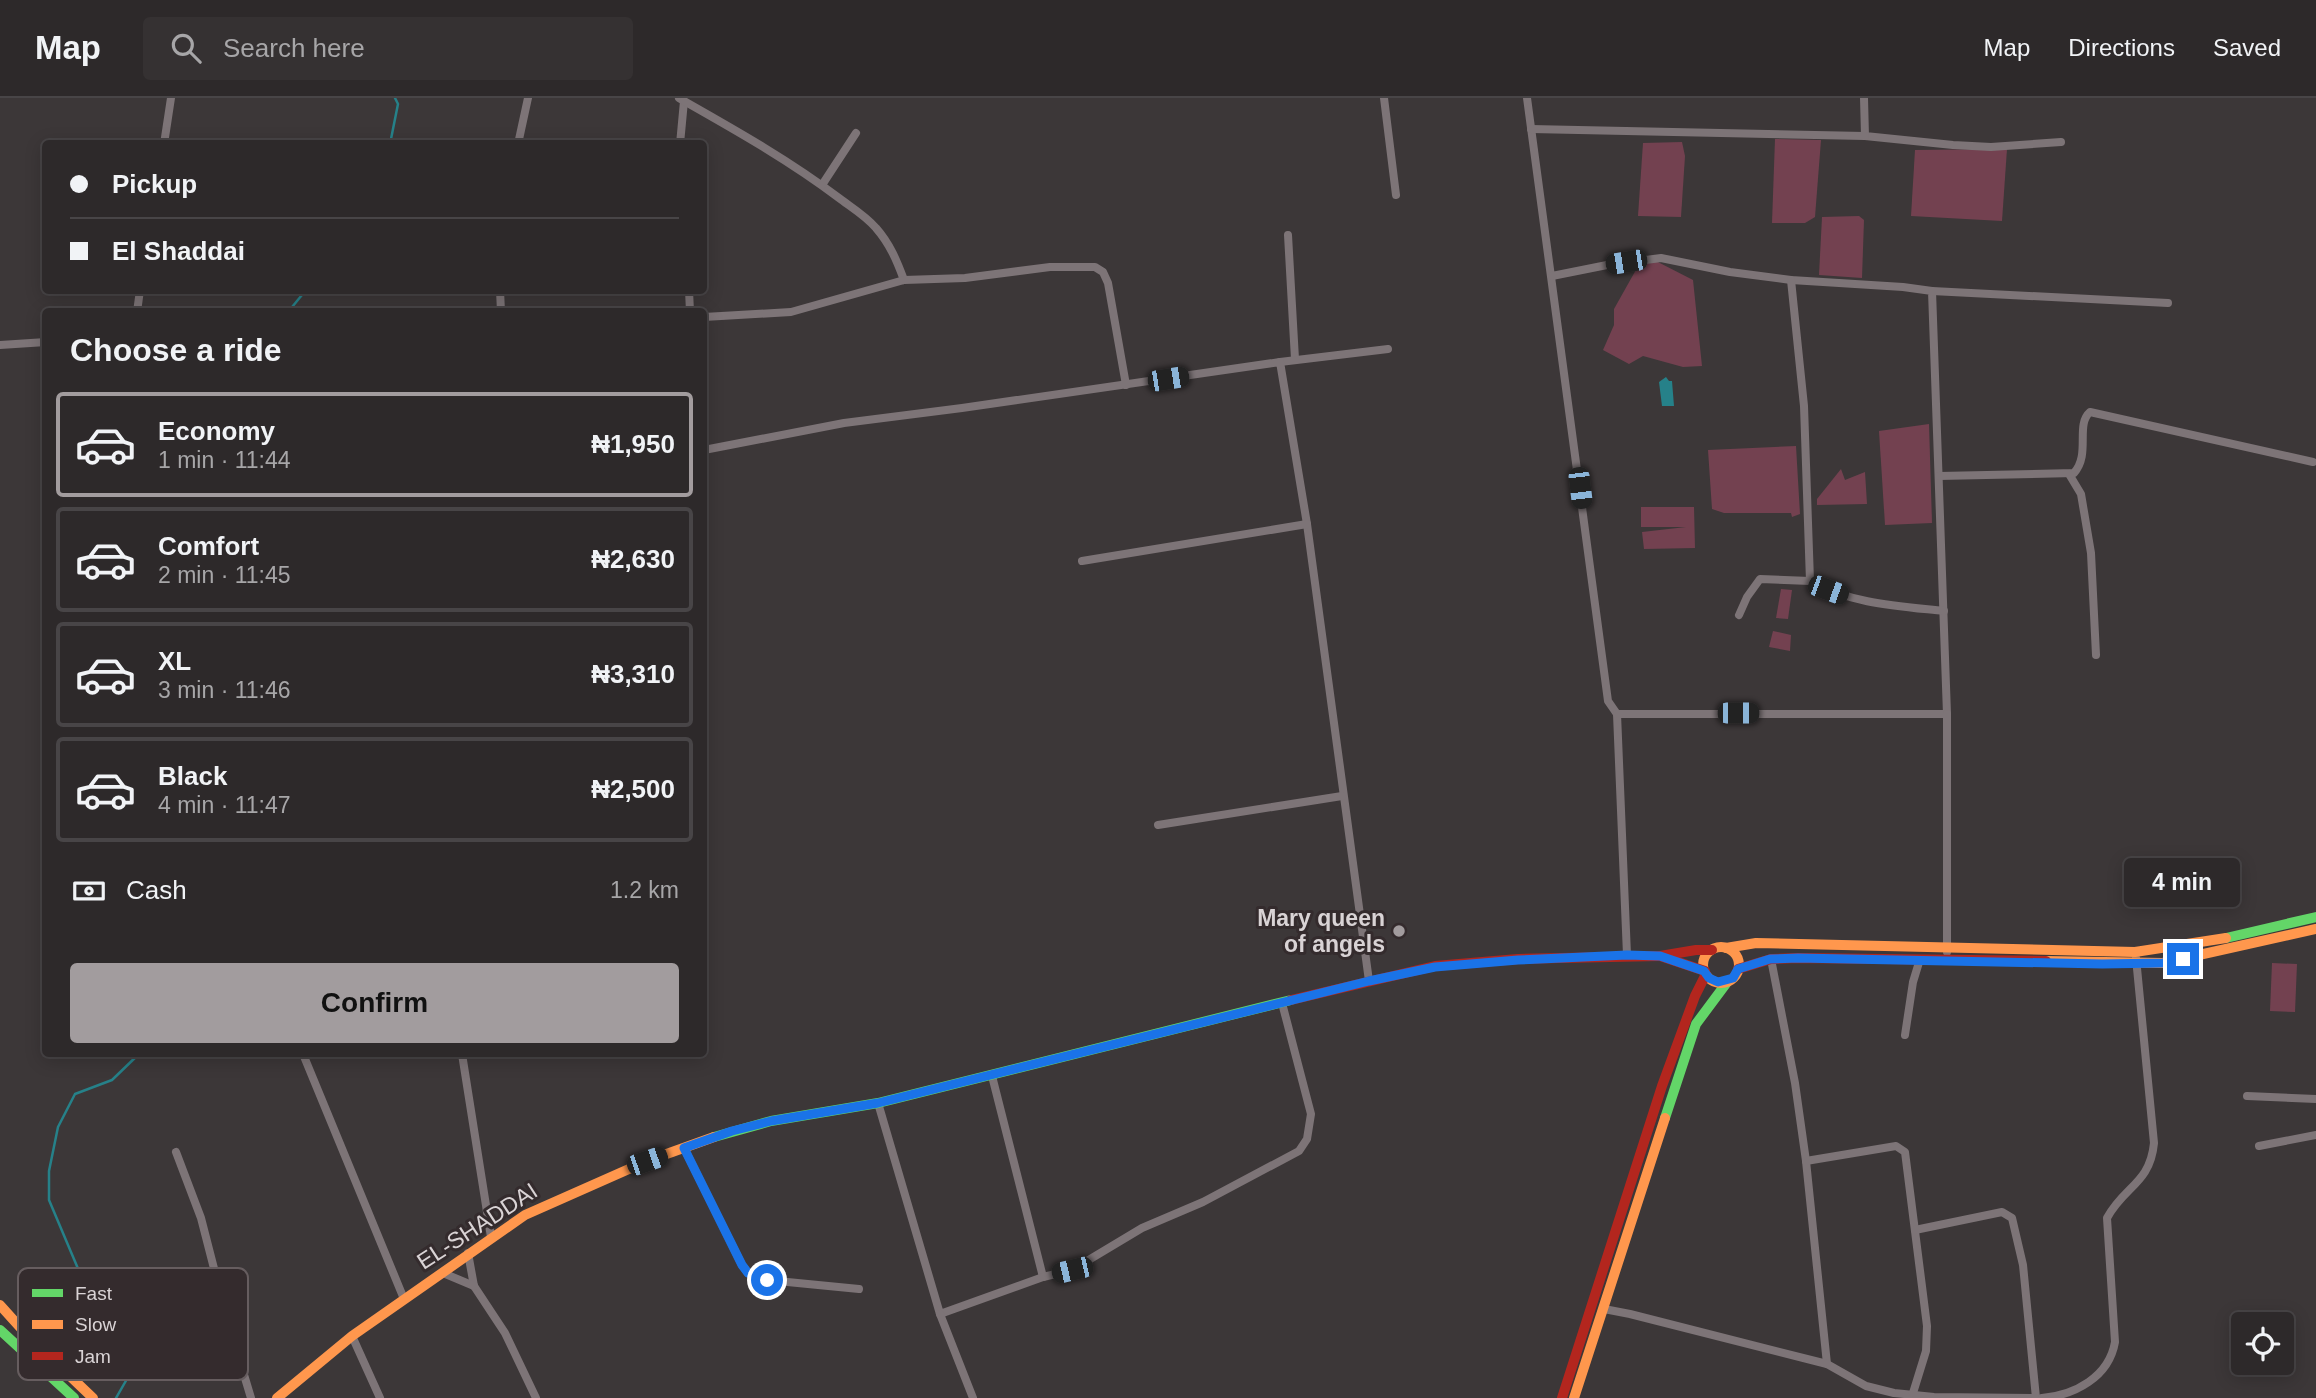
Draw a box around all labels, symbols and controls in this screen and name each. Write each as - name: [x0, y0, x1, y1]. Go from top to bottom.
- search box: [143, 17, 633, 80]
- text: Map: [35, 29, 101, 66]
- icon: search: [167, 29, 205, 67]
- text: Search here: [223, 33, 365, 63]
- text: Map: [1984, 34, 2030, 61]
- text: Directions: [2068, 34, 2175, 61]
- text: Saved: [2213, 34, 2281, 61]
- text: Pickup: [112, 169, 197, 199]
- text: El Shaddai: [112, 236, 245, 266]
- car: [1604, 248, 1649, 276]
- text: Choose a ride: [70, 332, 282, 368]
- car: [1146, 365, 1191, 393]
- icon: car: [74, 413, 137, 476]
- text: Economy: [158, 416, 275, 446]
- text: ₦1,950: [591, 429, 675, 459]
- text: 1 min · 11:44: [158, 447, 291, 473]
- car: [1568, 466, 1593, 510]
- icon: car: [74, 528, 137, 591]
- text: Comfort: [158, 531, 259, 561]
- text: ₦2,630: [591, 544, 675, 574]
- text: 2 min · 11:45: [158, 562, 291, 588]
- car: [1805, 573, 1852, 607]
- icon: car: [74, 643, 137, 706]
- text: XL: [158, 646, 191, 676]
- text: ₦3,310: [591, 659, 675, 689]
- text: 3 min · 11:46: [158, 677, 291, 703]
- car: [1718, 703, 1760, 724]
- icon: car: [74, 758, 137, 821]
- text: Black: [158, 761, 227, 791]
- text: ₦2,500: [591, 774, 675, 804]
- text: 4 min · 11:47: [158, 792, 291, 818]
- callout: 4 min: [2125, 858, 2241, 906]
- text: 4 min: [2152, 869, 2212, 895]
- icon: cash: [70, 872, 108, 910]
- text: Cash: [126, 875, 187, 905]
- text: 1.2 km: [610, 877, 679, 903]
- place label: Mary queen of angels: [1257, 905, 1385, 957]
- marker: Mary queen of angels: [1391, 923, 1407, 939]
- route end: [2167, 943, 2199, 975]
- button: Confirm: [70, 963, 679, 1043]
- car: [624, 1144, 671, 1178]
- street label: EL-SHADDAI: [412, 1178, 542, 1274]
- car: [1050, 1255, 1095, 1285]
- route start: [751, 1264, 783, 1296]
- legend: [18, 1268, 248, 1380]
- text: Fast: [75, 1283, 113, 1304]
- map controls: [2231, 1312, 2294, 1375]
- button: locate: [2231, 1312, 2294, 1375]
- text: Slow: [75, 1314, 116, 1335]
- text: Jam: [75, 1346, 111, 1367]

